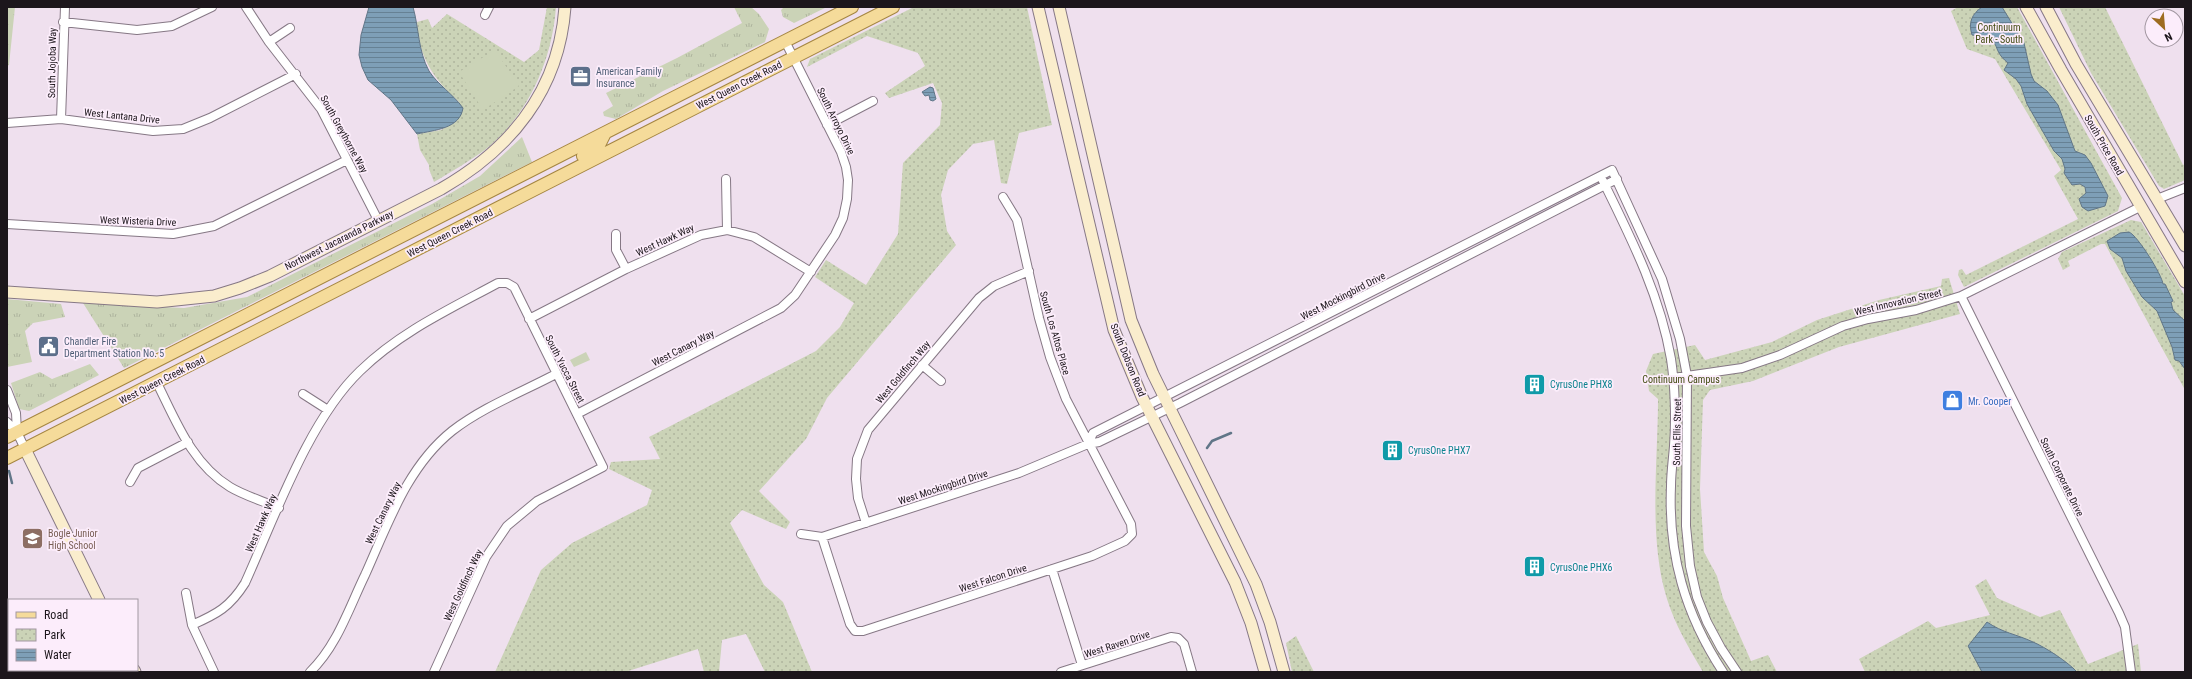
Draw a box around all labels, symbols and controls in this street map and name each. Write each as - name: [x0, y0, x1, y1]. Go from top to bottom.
- north arrow: [2144, 8, 2184, 48]
- park label: Continuum Park - South: [1975, 22, 2023, 45]
- street label: South Jojoba Way: [46, 28, 58, 98]
- text: N: [2162, 29, 2174, 44]
- street label: West Queen Creek Road: [695, 59, 783, 111]
- office icon: American Family Insurance: [568, 64, 594, 90]
- place label: American Family Insurance: [596, 66, 662, 89]
- street label: South Arroyo Drive: [815, 86, 857, 157]
- street label: South Greythorne Way: [318, 93, 370, 175]
- street label: West Lantana Drive: [84, 107, 161, 125]
- street label: South Price Road: [2082, 113, 2126, 177]
- street label: West Queen Creek Road: [406, 207, 494, 259]
- street label: Northwest Jacaranda Parkway: [283, 208, 395, 272]
- street label: West Wisteria Drive: [100, 214, 177, 228]
- street label: West Hawk Way: [634, 222, 696, 258]
- street label: West Mockingbird Drive: [1299, 270, 1387, 322]
- street label: West Innovation Street: [1853, 287, 1943, 317]
- street label: South Los Altos Place: [1038, 290, 1072, 376]
- street label: South Dobson Road: [1108, 322, 1148, 398]
- street label: West Canary Way: [650, 328, 716, 368]
- street label: South Yucca Street: [543, 333, 587, 405]
- public building icon: Chandler Fire Department Station No. 5: [36, 334, 62, 360]
- place label: Chandler Fire Department Station No. 5: [64, 336, 164, 359]
- street label: West Goldfinch Way: [874, 339, 932, 405]
- street label: West Queen Creek Road: [118, 354, 206, 406]
- building icon: CyrusOne PHX8: [1522, 371, 1548, 397]
- park label: Continuum Campus: [1642, 374, 1720, 385]
- place label: CyrusOne PHX8: [1550, 379, 1612, 390]
- shop icon: Mr. Cooper: [1939, 388, 1965, 414]
- place label: Mr. Cooper: [1968, 396, 2011, 407]
- street label: South Ellis Street: [1671, 398, 1683, 466]
- street label: South Corporate Drive: [2038, 436, 2086, 518]
- building icon: CyrusOne PHX7: [1379, 437, 1405, 463]
- place label: CyrusOne PHX7: [1408, 445, 1470, 456]
- street label: West Mockingbird Drive: [897, 467, 989, 507]
- street label: West Canary Way: [363, 480, 403, 546]
- street label: West Hawk Way: [243, 492, 279, 554]
- school or university icon: Bogle Junior High School: [19, 526, 45, 552]
- place label: Bogle Junior High School: [48, 528, 98, 551]
- street label: West Goldfinch Way: [442, 547, 484, 623]
- building icon: CyrusOne PHX6: [1521, 554, 1547, 580]
- street label: West Falcon Drive: [958, 562, 1028, 594]
- place label: CyrusOne PHX6: [1550, 562, 1612, 573]
- legend: [8, 599, 138, 671]
- text: Road: [44, 608, 68, 622]
- text: Park: [44, 628, 66, 642]
- street label: West Raven Drive: [1083, 628, 1151, 660]
- text: Water: [44, 648, 72, 662]

